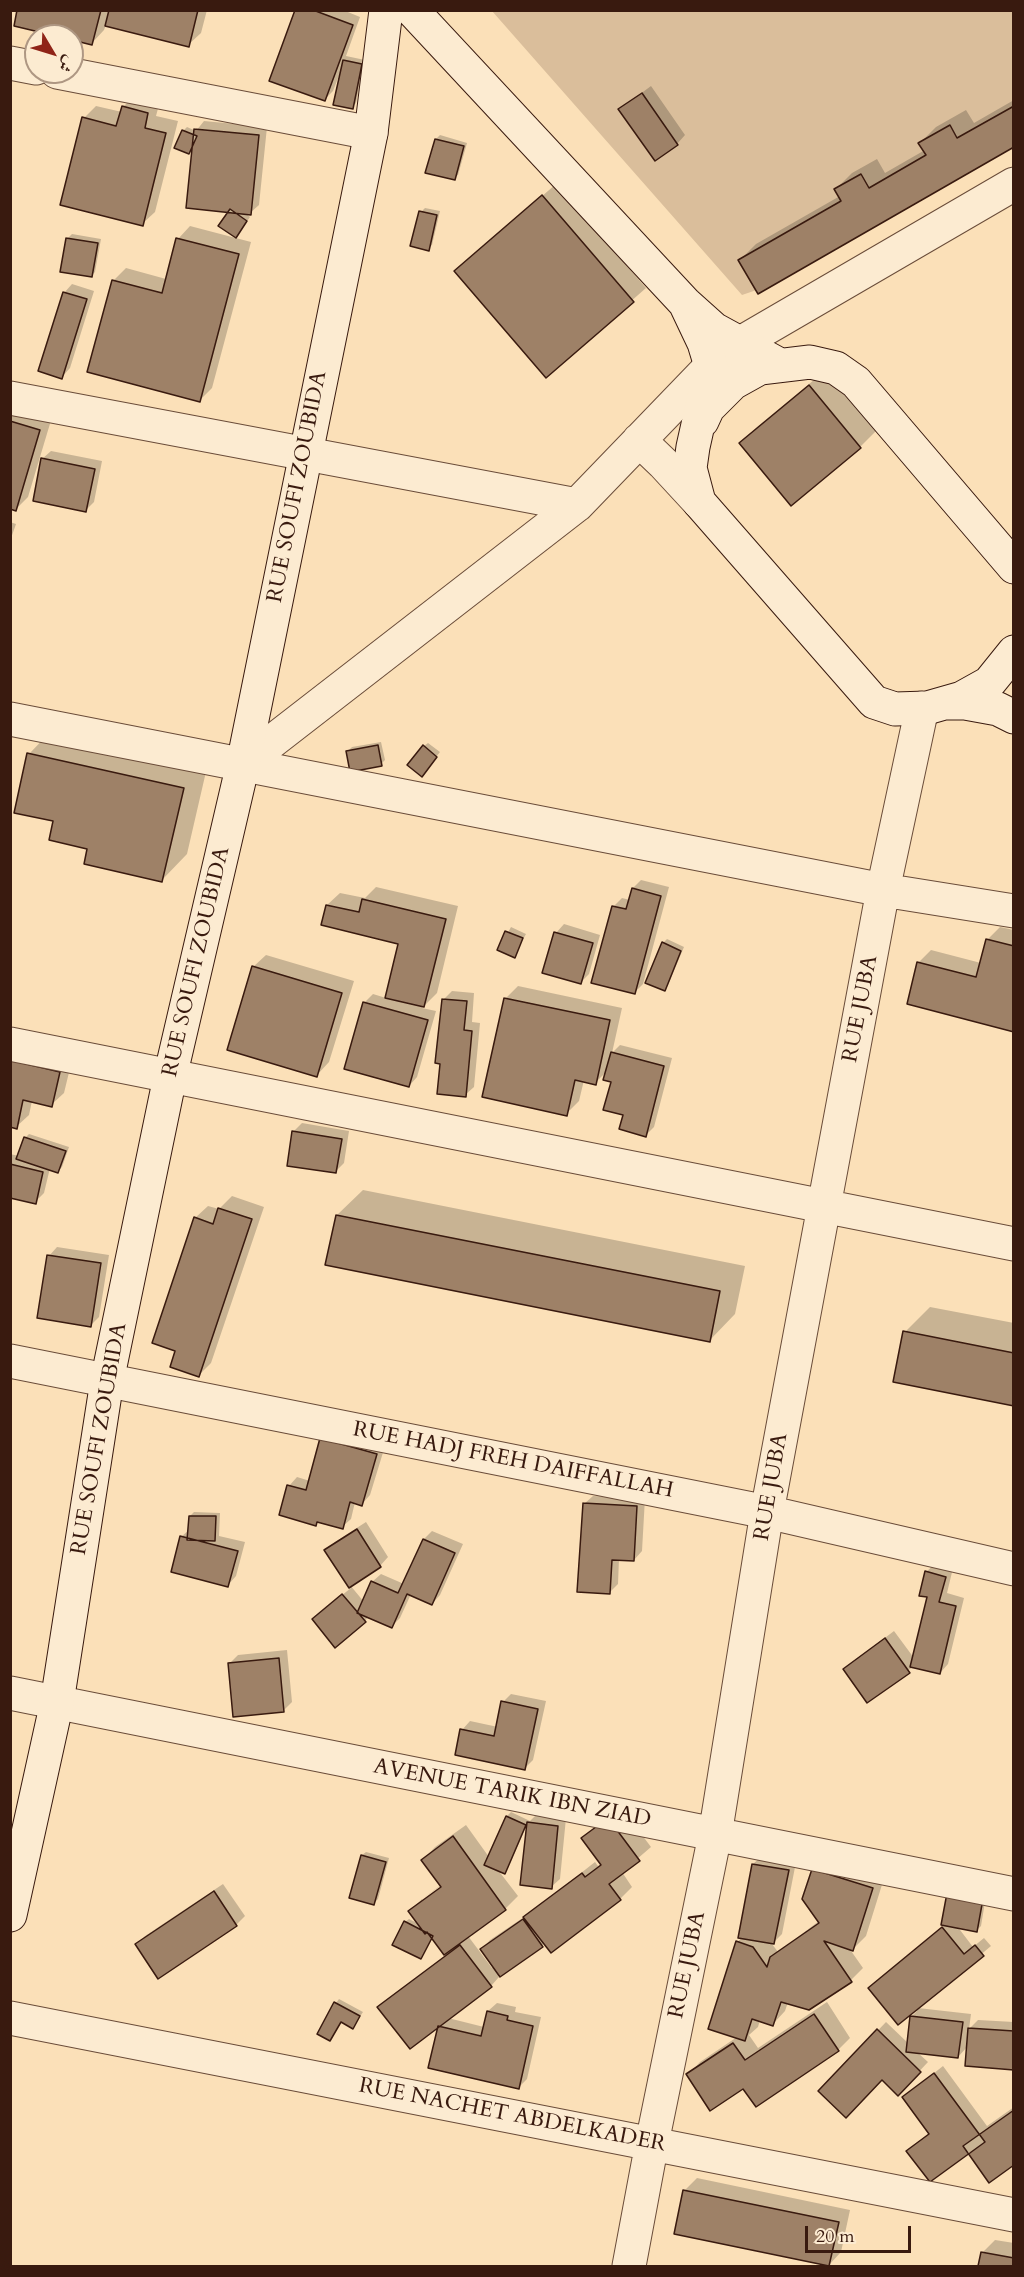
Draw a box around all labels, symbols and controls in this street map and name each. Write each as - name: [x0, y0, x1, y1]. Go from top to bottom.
- north arrow: [24, 24, 84, 84]
- text: ش: [53, 51, 80, 77]
- street label: RUE SOUFI ZOUBIDA: [263, 369, 333, 605]
- street label: RUE SOUFI ZOUBIDA: [158, 844, 236, 1080]
- street label: RUE JUBA: [838, 953, 884, 1065]
- street label: RUE SOUFI ZOUBIDA: [67, 1321, 133, 1557]
- street label: RUE HADJ FREH DAIFFALLAH: [350, 1417, 676, 1505]
- street label: RUE JUBA: [750, 1431, 794, 1543]
- street label: AVENUE TARIK IBN ZIAD: [371, 1754, 653, 1834]
- street label: RUE JUBA: [664, 1909, 712, 2021]
- street label: RUE NACHET ABDELKADER: [356, 2073, 668, 2159]
- scale bar: [808, 2214, 914, 2252]
- text: 20 m: [816, 2224, 855, 2249]

